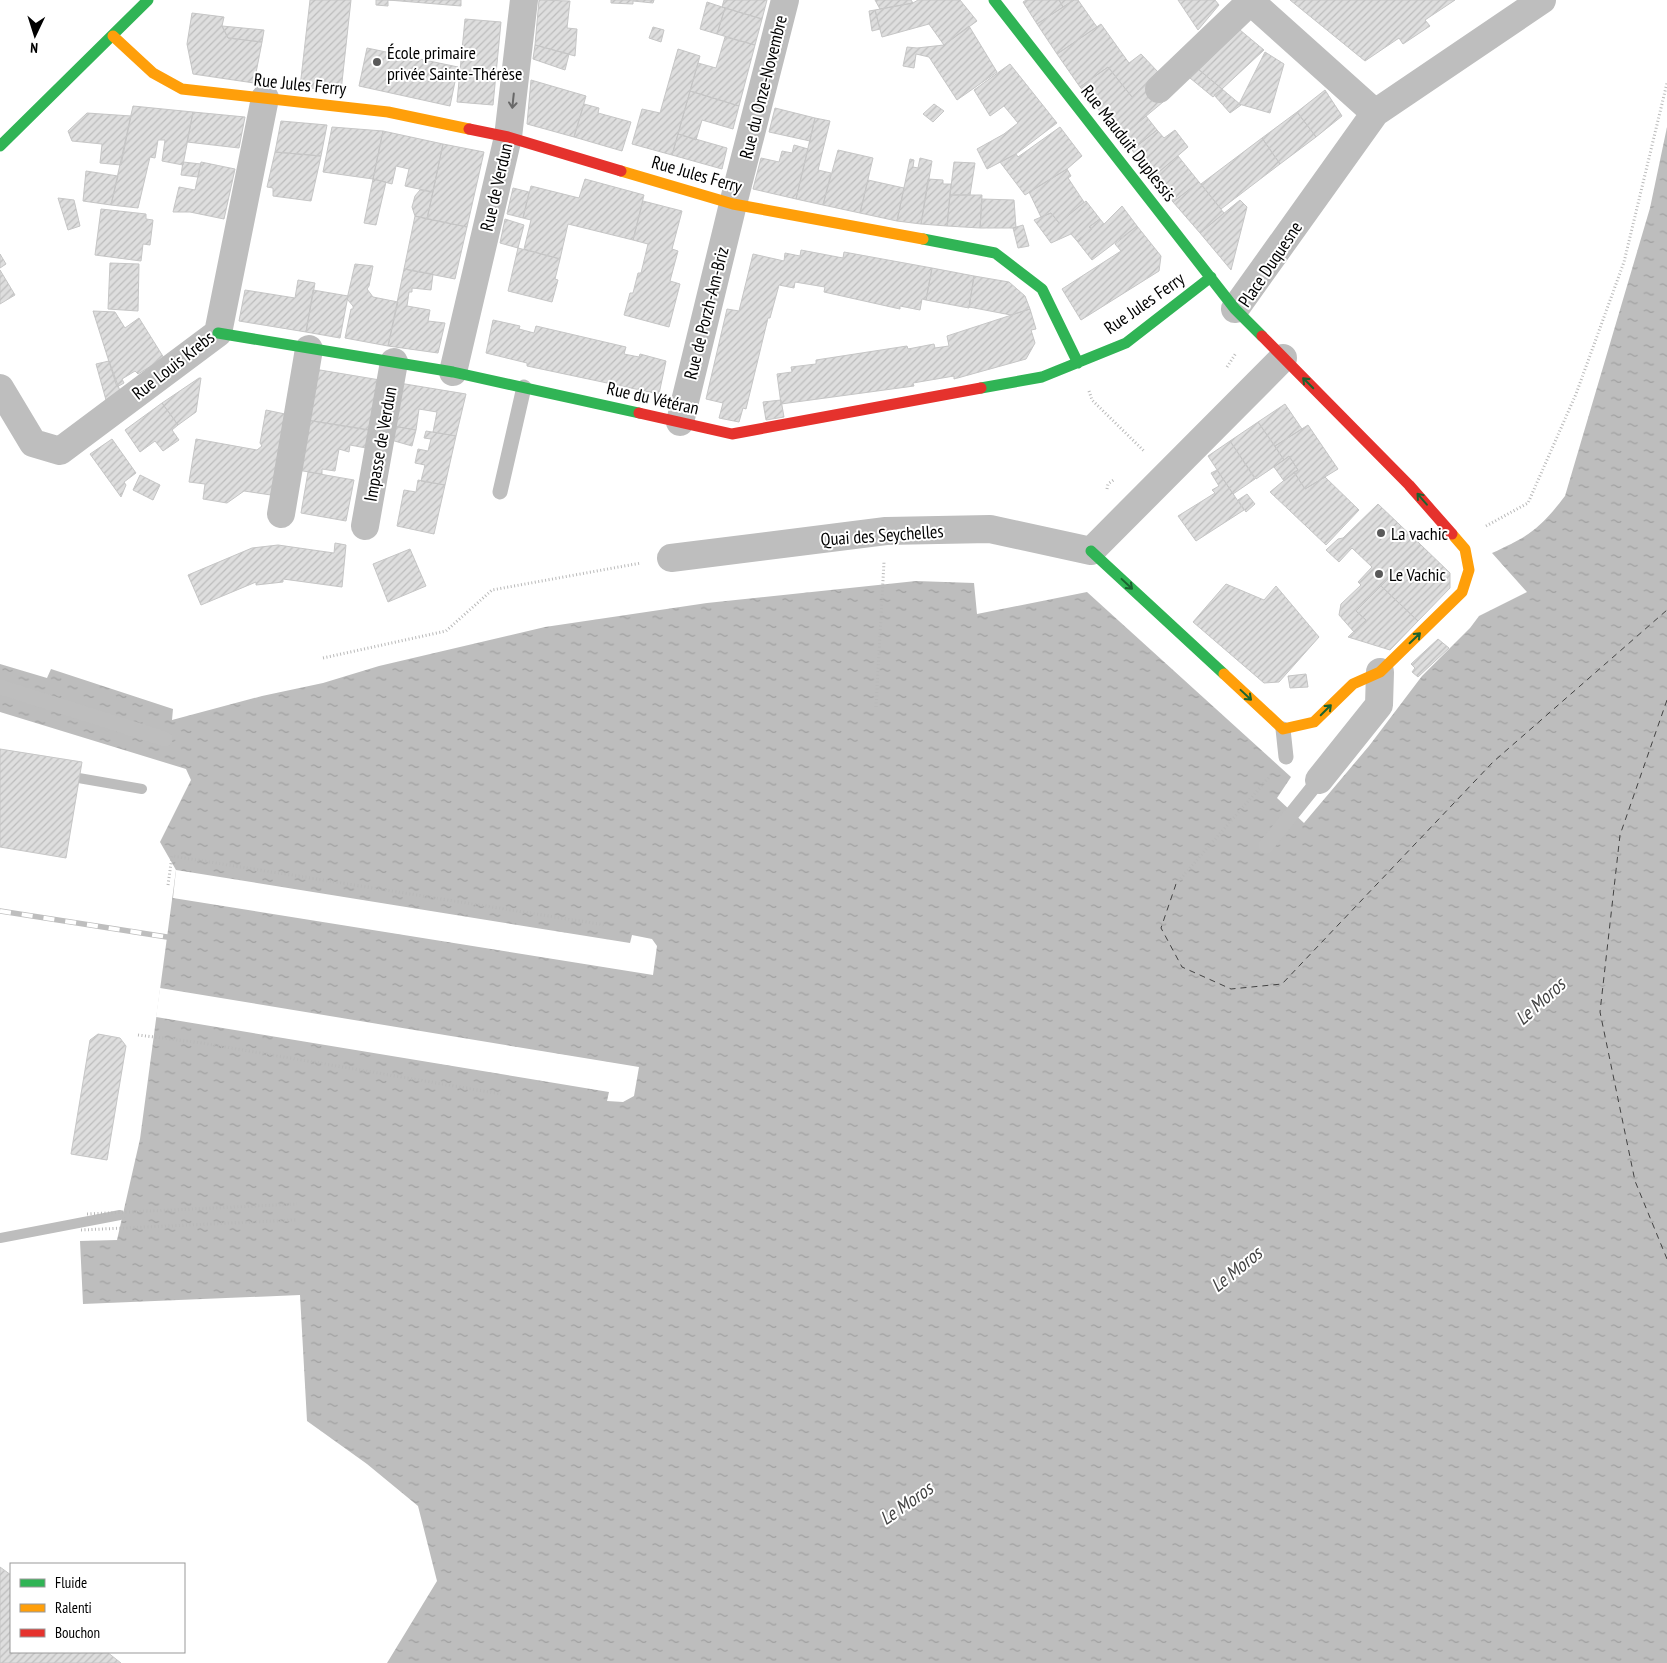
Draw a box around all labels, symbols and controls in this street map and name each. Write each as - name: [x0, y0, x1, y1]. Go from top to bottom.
- north arrow: [10, 10, 60, 60]
- street label: Rue du Onze-Novembre: [734, 13, 792, 161]
- text: N: [30, 39, 38, 57]
- place label: École primaire privée Sainte-Thérèse: [387, 41, 522, 85]
- marker: École primaire privée Sainte-Thérèse: [371, 56, 383, 68]
- street label: Rue Jules Ferry: [253, 68, 348, 100]
- street label: Rue Mauduit Duplessis: [1076, 80, 1182, 206]
- one-way arrow: [508, 92, 518, 108]
- street label: Rue de Verdun: [475, 141, 517, 233]
- street label: Rue Jules Ferry: [649, 150, 745, 198]
- street label: Place Duquesne: [1233, 217, 1307, 311]
- street label: Rue de Porzh-Am-Briz: [678, 244, 734, 382]
- street label: Rue Jules Ferry: [1099, 267, 1189, 339]
- street label: Rue Louis Krebs: [127, 326, 219, 404]
- street label: Rue du Vétéran: [605, 376, 701, 420]
- one-way arrow: [1302, 376, 1314, 389]
- street label: Impasse de Verdun: [359, 385, 401, 503]
- one-way arrow: [1416, 492, 1427, 505]
- street label: Quai des Seychelles: [820, 519, 944, 551]
- place label: La vachic: [1391, 522, 1449, 545]
- marker: La vachic: [1375, 527, 1387, 539]
- place label: Le Vachic: [1389, 563, 1447, 586]
- marker: Le Vachic: [1373, 568, 1385, 580]
- one-way arrow: [1121, 578, 1133, 590]
- one-way arrow: [1409, 632, 1421, 644]
- one-way arrow: [1240, 689, 1252, 701]
- one-way arrow: [1320, 704, 1332, 717]
- water label: Le Moros: [1510, 971, 1571, 1030]
- water label: Le Moros: [1205, 1240, 1268, 1297]
- water label: Le Moros: [875, 1475, 938, 1530]
- legend: [10, 1563, 185, 1653]
- text: Fluide: [55, 1573, 87, 1592]
- text: Ralenti: [55, 1598, 92, 1617]
- text: Bouchon: [55, 1623, 100, 1642]

